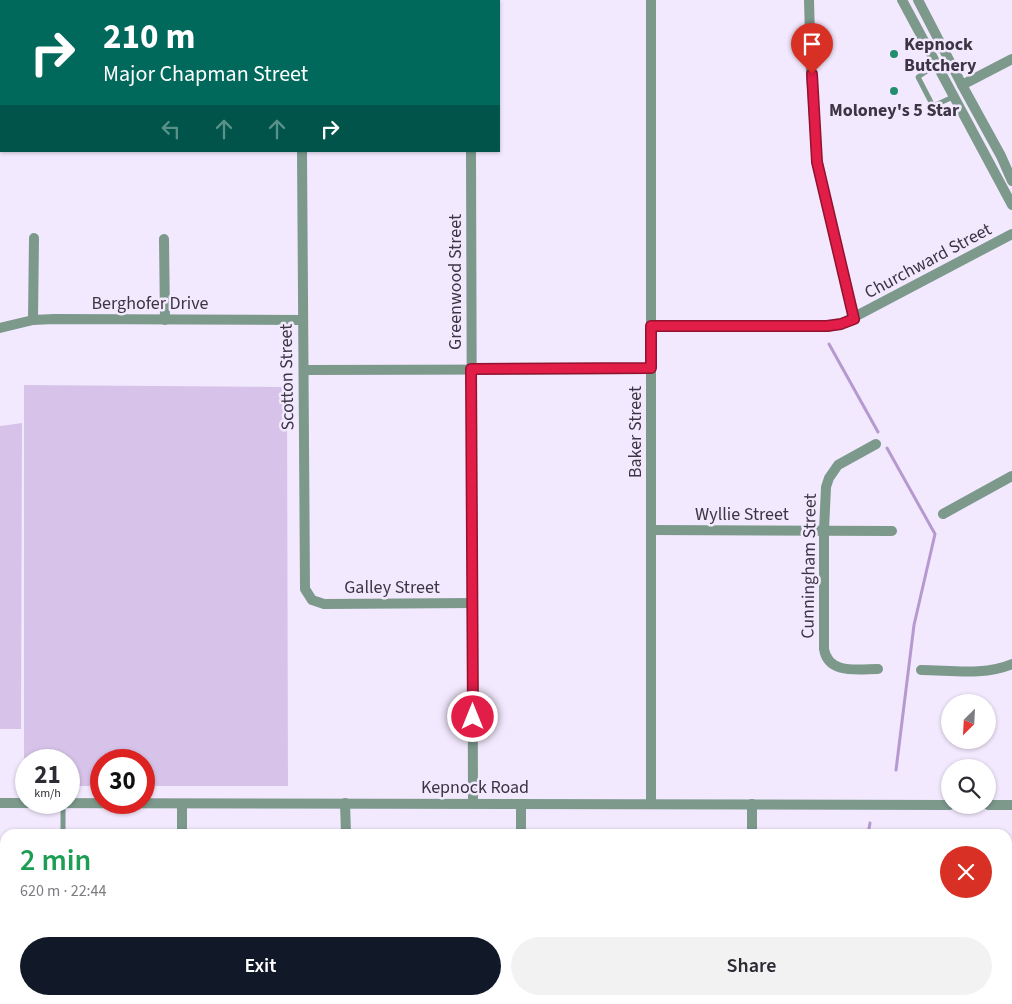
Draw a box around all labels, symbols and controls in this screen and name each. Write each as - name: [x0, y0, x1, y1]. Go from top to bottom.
- text: 210 m: [103, 12, 195, 62]
- icon: right: [20, 20, 85, 85]
- pin: [791, 23, 833, 74]
- icon: arrive: [798, 30, 826, 58]
- place label: Kepnock Butchery: [904, 32, 977, 78]
- marker: Kepnock Butchery: [888, 48, 900, 60]
- text: Major Chapman Street: [103, 58, 308, 90]
- marker: Moloney's 5 Star: [888, 85, 900, 97]
- place label: Moloney's 5 Star: [829, 98, 960, 123]
- icon: left: [157, 115, 185, 143]
- icon: ahead: [210, 115, 238, 143]
- icon: ahead: [263, 115, 291, 143]
- icon: right: [316, 115, 344, 143]
- street label: Greenwood Street: [443, 214, 468, 350]
- street label: Churchward Street: [860, 217, 996, 305]
- street label: Berghofer Drive: [91, 291, 209, 316]
- street label: Scotton Street: [274, 323, 300, 431]
- street label: Baker Street: [623, 386, 648, 478]
- street label: Cunningham Street: [795, 493, 823, 639]
- street label: Wyllie Street: [695, 502, 789, 527]
- street label: Galley Street: [344, 575, 440, 600]
- position arrow: [446, 690, 498, 742]
- north arrow: [941, 694, 996, 749]
- map controls: [941, 694, 996, 814]
- speed limit sign: 30: [90, 749, 155, 814]
- text: 21: [34, 757, 61, 793]
- button: search: [941, 759, 996, 814]
- street label: Kepnock Road: [421, 775, 529, 800]
- text: km/h: [34, 785, 61, 802]
- text: 2 min: [20, 839, 91, 882]
- button: close: [940, 846, 992, 898]
- text: 620 m · 22:44: [20, 880, 107, 902]
- button: Exit: [20, 937, 501, 995]
- button: Share: [511, 937, 992, 995]

